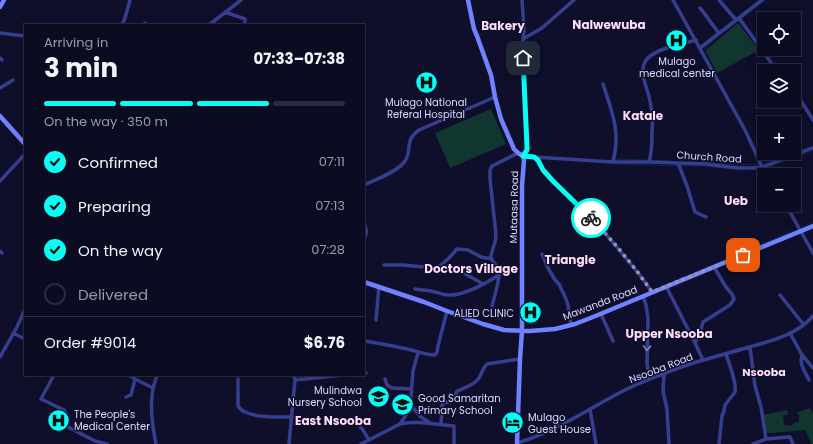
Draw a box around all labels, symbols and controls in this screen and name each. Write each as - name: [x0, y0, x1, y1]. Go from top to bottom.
- map controls: [757, 12, 801, 212]
- button: locate: [757, 12, 801, 56]
- district label: Nalwewuba: [572, 16, 646, 33]
- district label: Bakery: [481, 17, 525, 34]
- hospital icon: Mulago medical center: [664, 28, 690, 54]
- text: Arriving in: [44, 33, 108, 52]
- pin: [506, 41, 540, 75]
- icon: home: [512, 47, 534, 69]
- text: 07:33–07:38: [253, 48, 345, 69]
- text: 3 min: [44, 50, 118, 86]
- place label: Mulago medical center: [639, 54, 715, 81]
- button: layers: [757, 64, 801, 108]
- hospital icon: Mulago National Referal Hospital: [413, 69, 439, 95]
- place label: Mulago National Referal Hospital: [385, 95, 467, 122]
- district label: Katale: [623, 107, 664, 124]
- text: On the way · 350 m: [44, 112, 168, 131]
- button: +: [757, 116, 801, 160]
- street label: Church Road: [676, 147, 742, 167]
- icon: check: [44, 151, 66, 173]
- text: Confirmed: [78, 152, 158, 173]
- text: 07:11: [319, 152, 345, 171]
- button: −: [757, 168, 801, 212]
- street label: Mutaasa Road: [506, 170, 522, 244]
- district label: Ueb: [724, 192, 748, 209]
- icon: check: [44, 195, 66, 217]
- text: Preparing: [78, 196, 151, 217]
- text: 07:13: [315, 196, 345, 215]
- courier: [571, 198, 611, 238]
- icon: bike: [580, 207, 602, 229]
- pin: [726, 238, 760, 272]
- icon: check: [44, 239, 66, 261]
- text: On the way: [78, 240, 163, 261]
- text: 07:28: [311, 240, 345, 259]
- icon: bag: [732, 244, 754, 266]
- district label: Triangle: [544, 251, 596, 268]
- district label: Doctors Village: [424, 260, 518, 277]
- street label: Mawanda Road: [560, 282, 640, 324]
- text: Delivered: [78, 284, 148, 305]
- hospital icon: ALIED CLINIC: [517, 300, 543, 326]
- place label: ALIED CLINIC: [454, 306, 514, 321]
- district label: Upper Nsooba: [625, 325, 713, 342]
- text: Order #9014: [44, 332, 136, 353]
- text: $6.76: [304, 332, 345, 353]
- one-way arrow: [643, 345, 651, 351]
- street label: Nsooba Road: [627, 349, 695, 387]
- district label: Nsooba: [742, 364, 786, 380]
- place label: Mulindwa Nursery School: [288, 383, 362, 410]
- school or university icon: Mulindwa Nursery School: [365, 383, 391, 409]
- school or university icon: Good Samaritan Primary School: [389, 391, 415, 417]
- place label: Good Samaritan Primary School: [418, 391, 501, 418]
- hospital icon: The People's Medical Center: [46, 407, 72, 433]
- place label: The People's Medical Center: [74, 407, 150, 434]
- hotel icon: Mulago Guest House: [499, 410, 525, 436]
- place label: Mulago Guest House: [528, 410, 591, 437]
- district label: East Nsooba: [295, 412, 371, 429]

